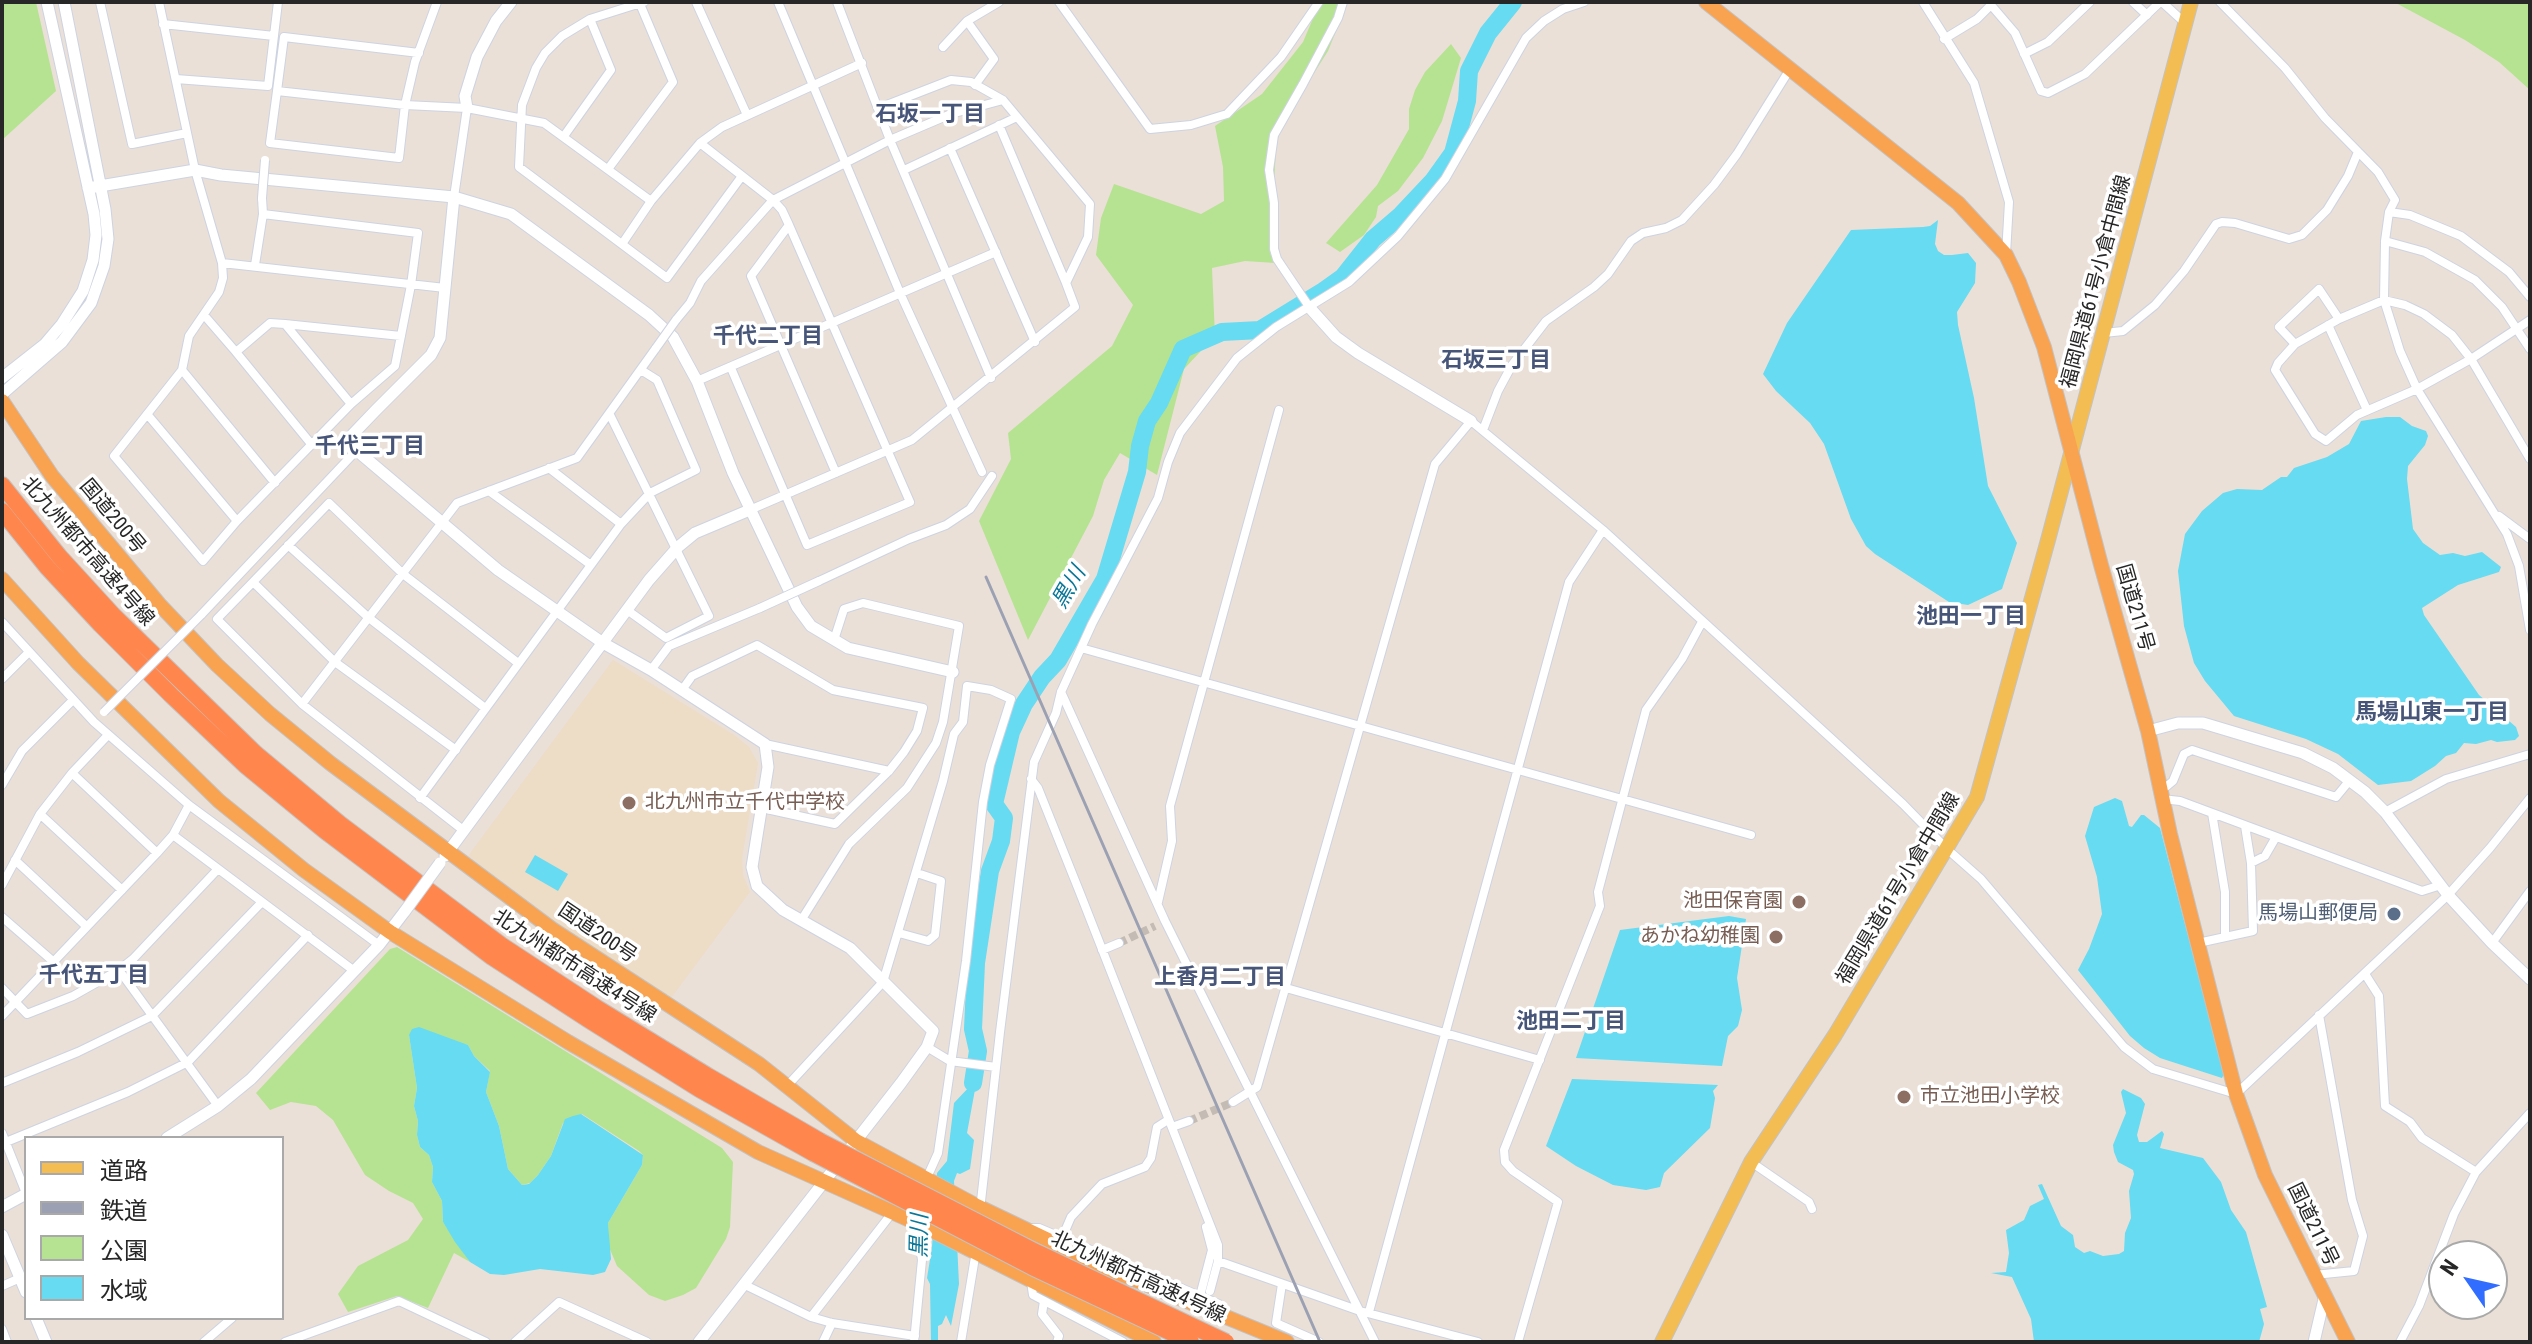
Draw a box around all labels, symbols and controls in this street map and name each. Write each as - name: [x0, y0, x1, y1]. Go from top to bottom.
- district label: 石坂一丁目: [875, 102, 985, 128]
- street label: 福岡県道61号小倉中間線: [2057, 173, 2137, 391]
- district label: 千代二丁目: [713, 324, 823, 350]
- district label: 石坂三丁目: [1441, 348, 1551, 374]
- district label: 千代三丁目: [315, 434, 425, 460]
- street label: 北九州都市高速4号線: [16, 472, 158, 632]
- street label: 国道200号: [74, 475, 150, 559]
- water label: 黒川: [1048, 562, 1092, 614]
- street label: 国道211号: [2110, 562, 2158, 654]
- district label: 池田一丁目: [1916, 604, 2026, 630]
- district label: 馬場山東一丁目: [2355, 700, 2509, 726]
- street label: 福岡県道61号小倉中間線: [1832, 789, 1966, 989]
- place label: 北九州市立千代中学校: [645, 791, 845, 815]
- marker: 北九州市立千代中学校: [620, 794, 638, 812]
- place label: 池田保育園: [1683, 890, 1783, 914]
- marker: 池田保育園: [1790, 893, 1808, 911]
- street label: 国道200号: [553, 899, 641, 969]
- place label: 馬場山郵便局: [2258, 902, 2378, 926]
- street label: 北九州都市高速4号線: [488, 905, 660, 1029]
- marker: 馬場山郵便局: [2385, 905, 2403, 923]
- place label: あかね幼稚園: [1640, 925, 1760, 949]
- marker: あかね幼稚園: [1767, 928, 1785, 946]
- district label: 千代五丁目: [39, 963, 149, 989]
- district label: 上香月二丁目: [1154, 965, 1286, 991]
- district label: 池田二丁目: [1516, 1009, 1626, 1035]
- place label: 市立池田小学校: [1920, 1085, 2060, 1109]
- marker: 市立池田小学校: [1895, 1088, 1913, 1106]
- legend: [24, 1136, 284, 1320]
- text: 道路: [100, 1157, 148, 1185]
- street label: 国道211号: [2282, 1179, 2342, 1271]
- text: 鉄道: [100, 1197, 148, 1225]
- water label: 黒川: [907, 1214, 935, 1258]
- street label: 北九州都市高速4号線: [1047, 1227, 1229, 1329]
- text: 公園: [100, 1237, 148, 1265]
- north arrow: [2428, 1240, 2508, 1320]
- text: N: [2435, 1255, 2463, 1280]
- text: 水域: [100, 1277, 148, 1305]

